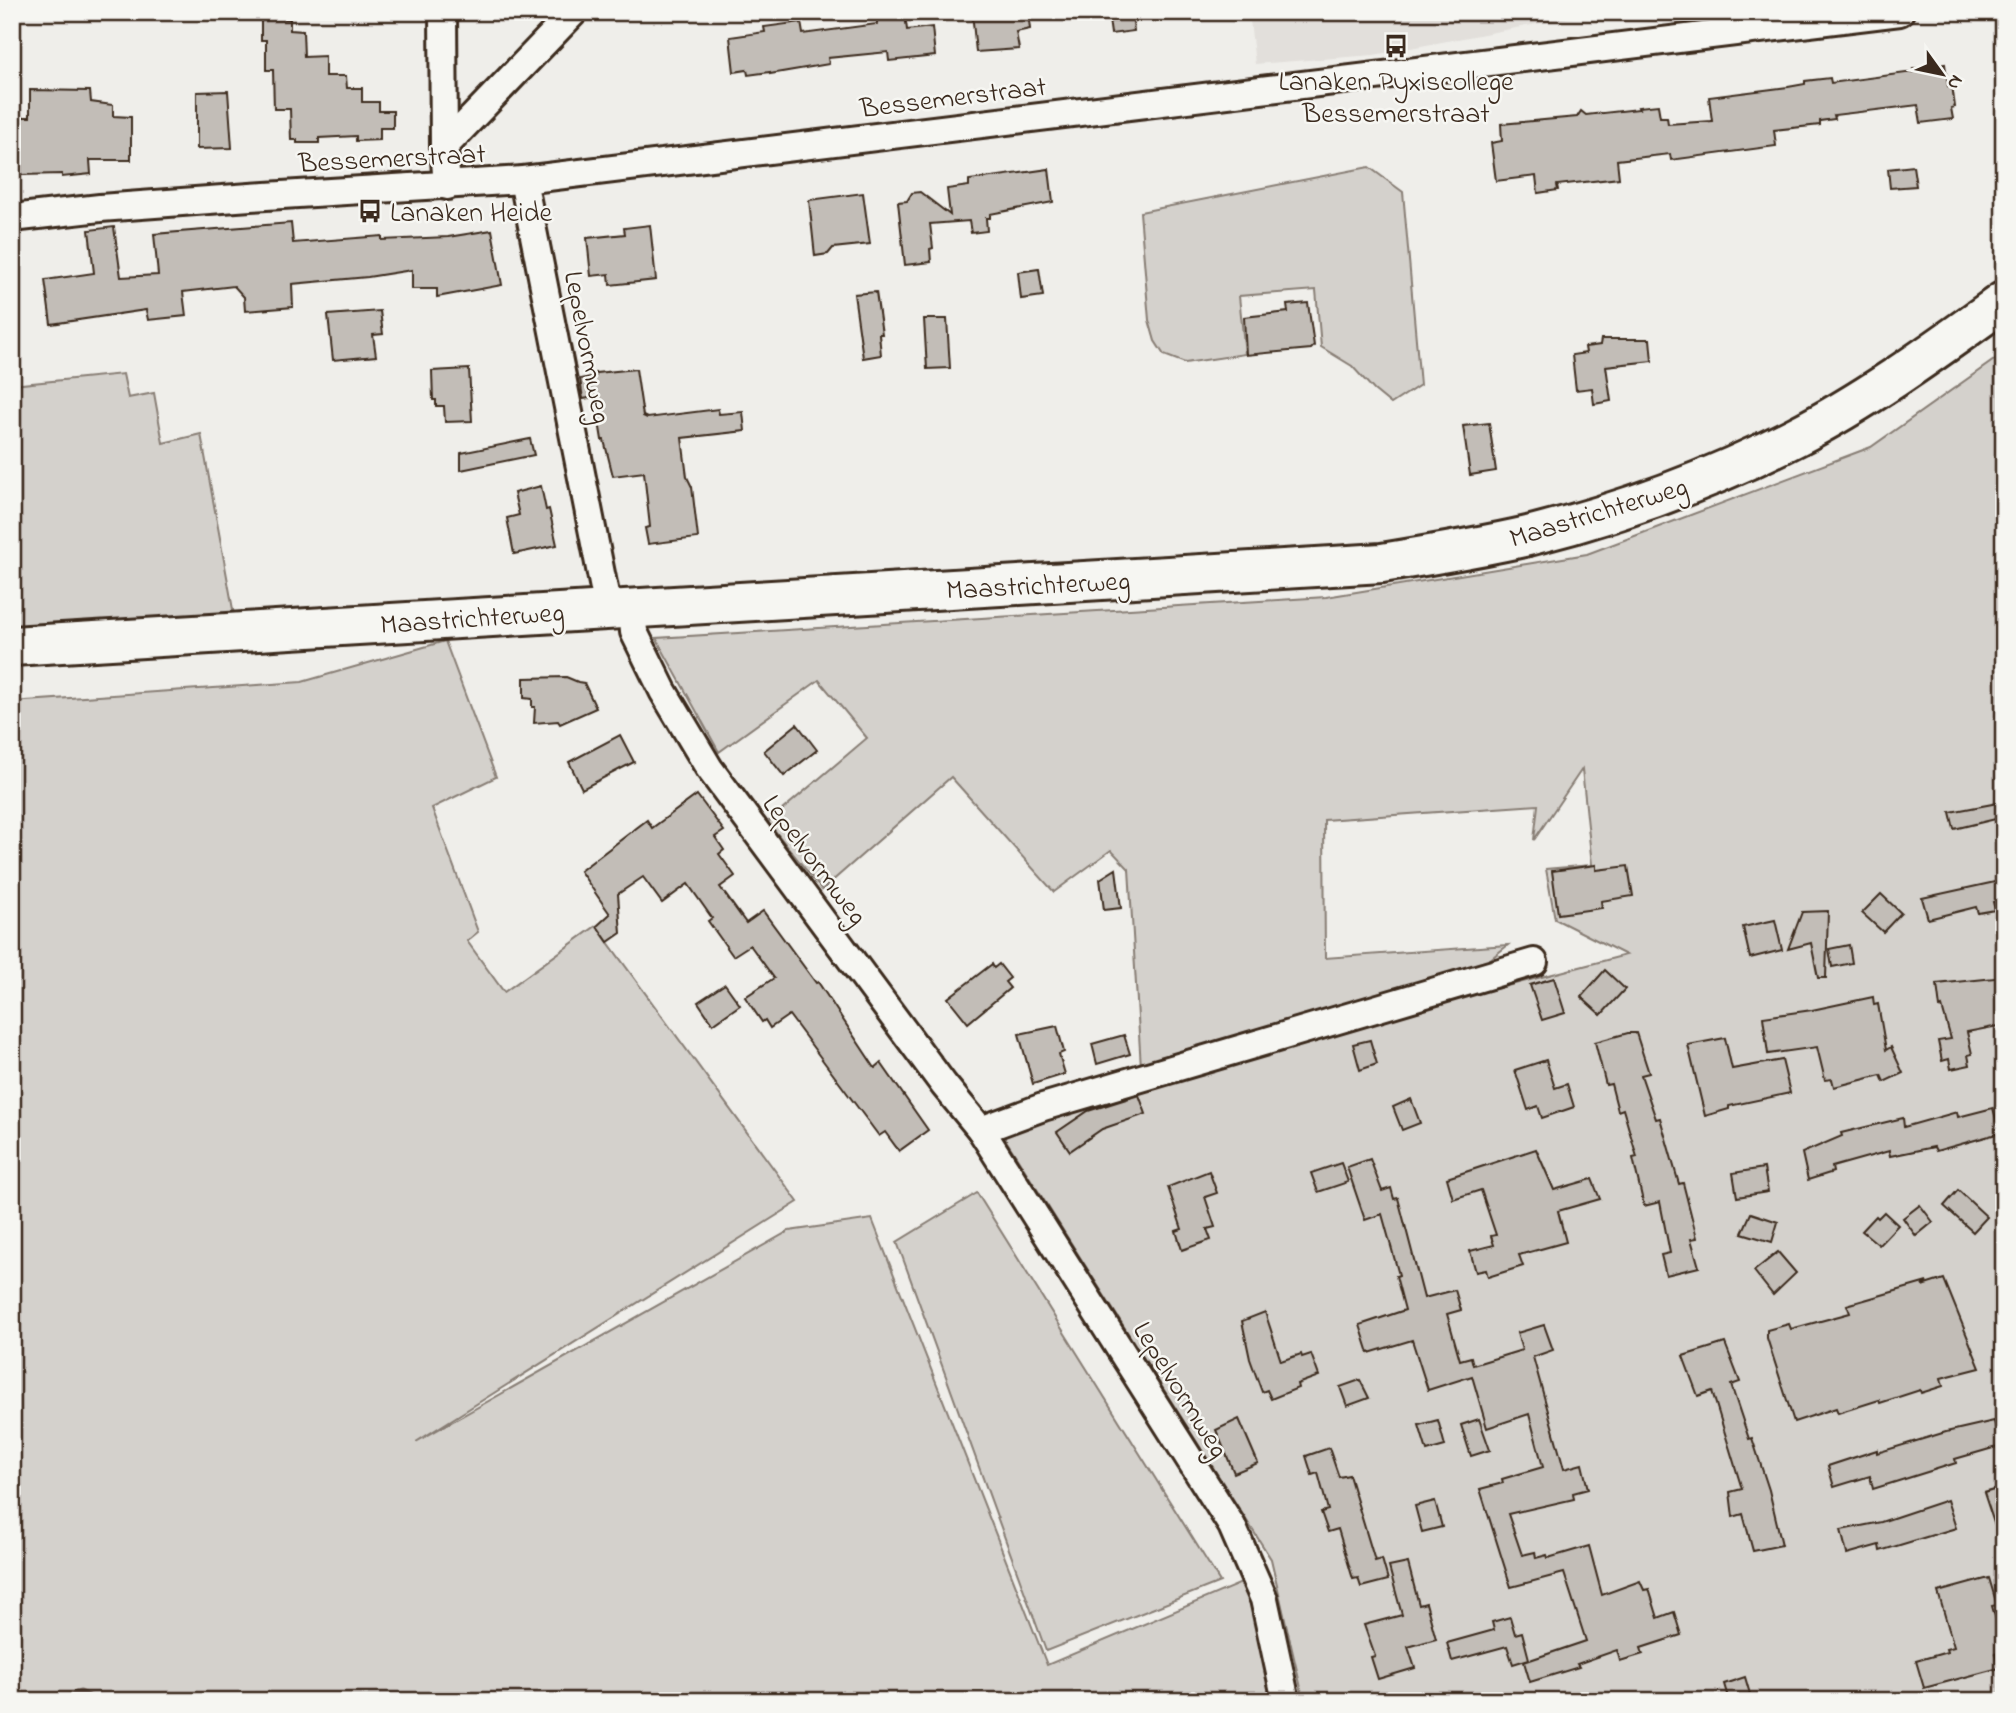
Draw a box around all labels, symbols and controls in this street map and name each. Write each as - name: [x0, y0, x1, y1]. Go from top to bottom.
- bus stop icon: Lanaken Pyxiscollege Bessemerstraat: [1382, 32, 1410, 60]
- north arrow: [1908, 38, 1978, 108]
- place label: Lanaken Pyxiscollege Bessemerstraat: [1278, 63, 1514, 136]
- street label: Bessemerstraat: [857, 68, 1049, 131]
- text: N: [1939, 69, 1969, 95]
- street label: Bessemerstraat: [297, 135, 487, 186]
- place label: Lanaken Heide: [390, 194, 553, 235]
- bus stop icon: Lanaken Heide: [356, 197, 384, 225]
- street label: Lepelvormweg: [551, 268, 620, 428]
- street label: Maastrichterweg: [1505, 468, 1693, 561]
- street label: Maastrichterweg: [945, 562, 1131, 613]
- street label: Maastrichterweg: [379, 594, 566, 647]
- street label: Lepelvormweg: [750, 787, 876, 935]
- street label: Lepelvormweg: [1121, 1314, 1237, 1467]

